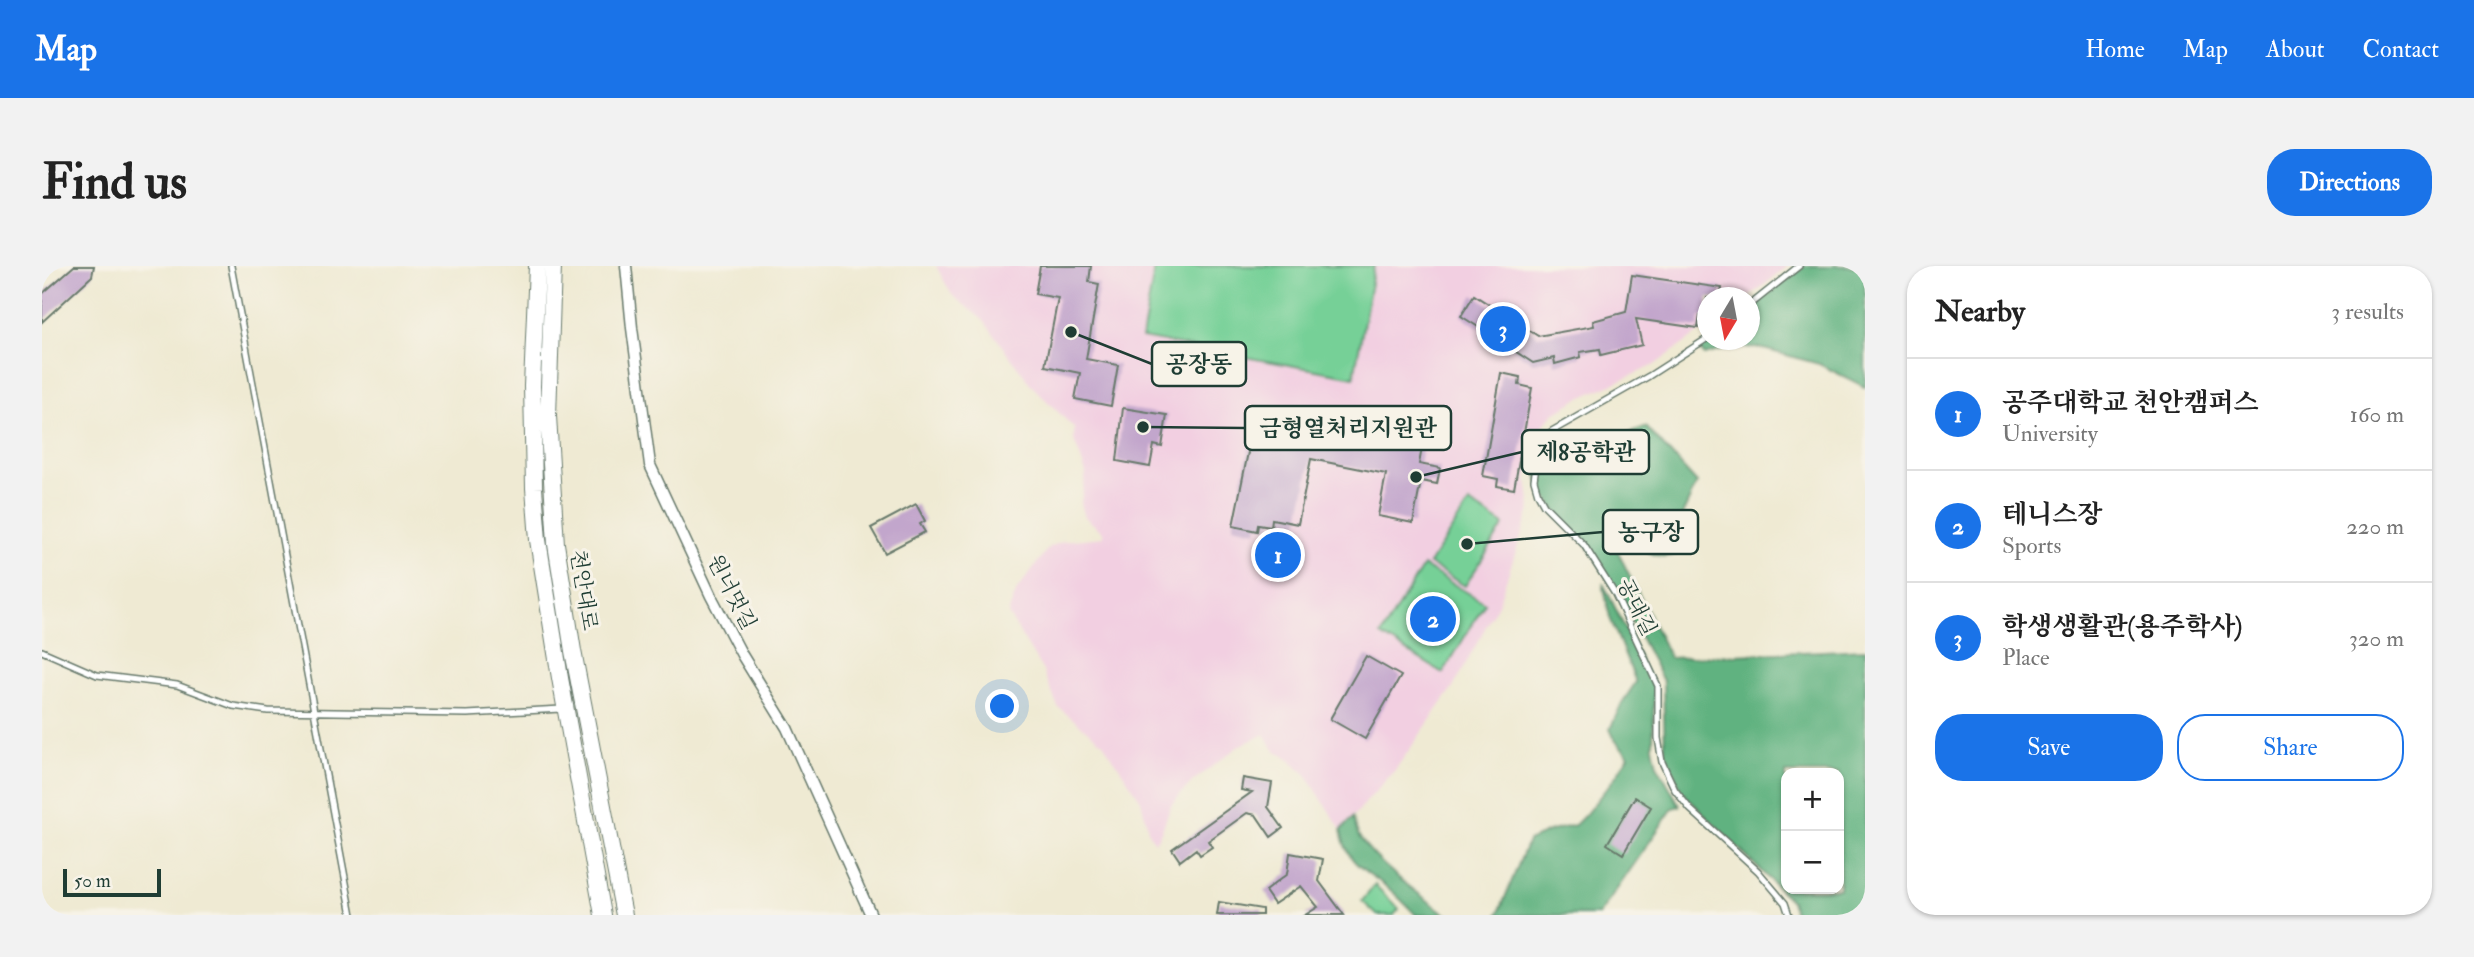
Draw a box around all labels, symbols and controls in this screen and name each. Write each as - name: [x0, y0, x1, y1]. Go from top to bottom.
- text: Map: [35, 29, 97, 70]
- text: Home: [2085, 34, 2145, 65]
- text: Map: [2183, 34, 2228, 65]
- text: About: [2266, 34, 2325, 65]
- text: Contact: [2363, 34, 2439, 65]
- button: Directions: [2267, 149, 2432, 216]
- text: Find us: [42, 152, 187, 213]
- north arrow: [1697, 287, 1760, 350]
- text: Nearby: [1935, 293, 2025, 330]
- text: 3 results: [2331, 297, 2404, 326]
- pin: 3: [1480, 303, 1526, 355]
- callout: 공장동: [1152, 342, 1246, 386]
- text: 공장동: [1166, 350, 1232, 379]
- text: 공주대학교 천안캠퍼스: [2002, 387, 2259, 419]
- text: 1: [1954, 400, 1962, 429]
- text: 160 m: [2350, 400, 2404, 429]
- callout: 금형열처리지원관: [1245, 406, 1451, 450]
- text: 금형열처리지원관: [1259, 414, 1438, 443]
- text: University: [2002, 419, 2098, 448]
- callout: 제8공학관: [1522, 430, 1649, 474]
- text: 제8공학관: [1536, 438, 1637, 467]
- text: 테니스장: [2002, 499, 2102, 531]
- callout: 농구장: [1603, 510, 1698, 554]
- text: 2: [1952, 512, 1964, 541]
- text: 220 m: [2346, 512, 2404, 541]
- text: 농구장: [1618, 518, 1685, 547]
- pin: 1: [1255, 529, 1301, 581]
- text: Sports: [2002, 531, 2061, 560]
- street label: 천안대로: [564, 548, 603, 632]
- street label: 원너멋길: [701, 550, 762, 635]
- street label: 공대길: [1611, 574, 1662, 640]
- pin: 2: [1410, 593, 1456, 645]
- text: 학생생활관(용주학사): [2002, 611, 2242, 643]
- text: 3: [1954, 624, 1962, 653]
- text: 320 m: [2349, 624, 2404, 653]
- text: Place: [2002, 643, 2050, 672]
- your location: [985, 689, 1019, 723]
- button: Save: [1935, 714, 2163, 781]
- button: Share: [2177, 714, 2404, 781]
- map controls: [1781, 768, 1844, 894]
- button: +: [1781, 768, 1844, 831]
- button: −: [1781, 831, 1844, 894]
- scale bar: [63, 866, 161, 898]
- text: 50 m: [74, 869, 111, 893]

